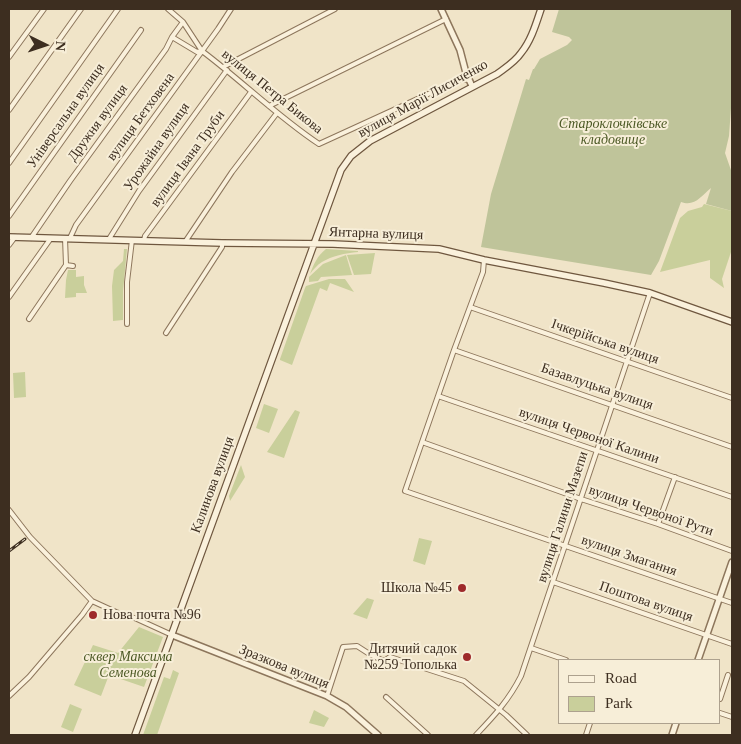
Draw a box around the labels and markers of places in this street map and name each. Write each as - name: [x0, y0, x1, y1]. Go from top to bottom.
- place label: Школа №45: [381, 580, 452, 596]
- marker: Школа №45: [456, 582, 468, 594]
- place label: Нова почта №96: [103, 607, 201, 623]
- marker: Нова почта №96: [87, 609, 99, 621]
- place label: Дитячий садок №259 Тополька: [364, 641, 457, 674]
- marker: Дитячий садок №259 Тополька: [461, 651, 473, 663]

